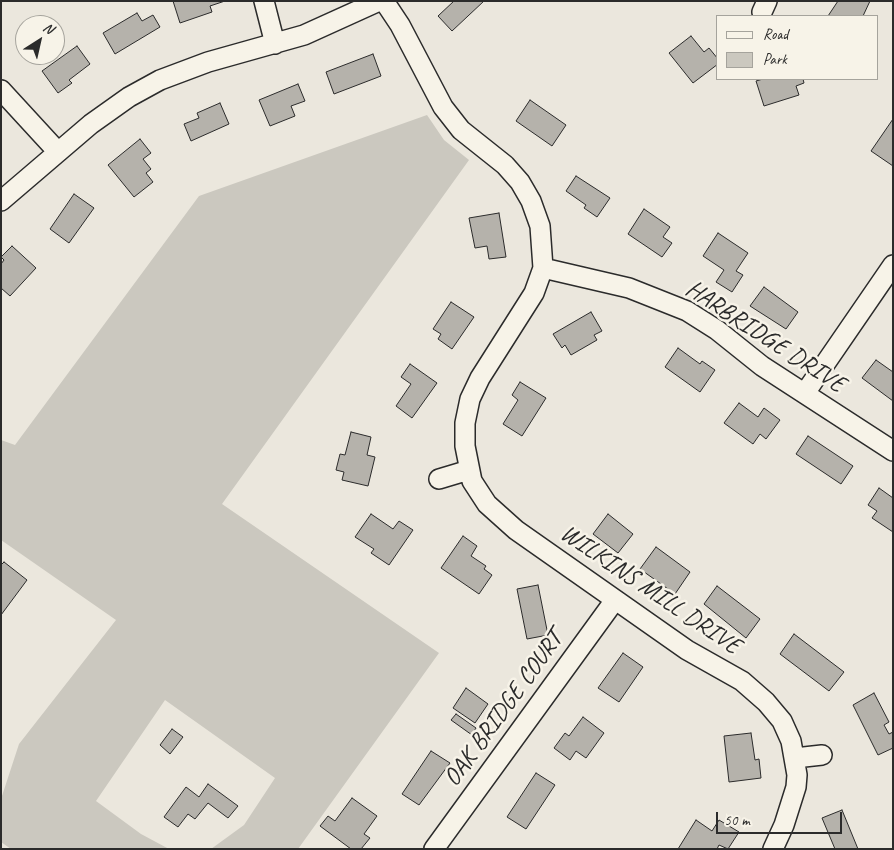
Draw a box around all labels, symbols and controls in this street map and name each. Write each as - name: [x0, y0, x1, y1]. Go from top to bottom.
- north arrow: [15, 15, 65, 65]
- legend: [716, 15, 879, 80]
- text: N: [40, 19, 57, 38]
- text: Road: [763, 25, 788, 44]
- text: Park: [763, 50, 787, 69]
- street label: HARBRIDGE DRIVE: [680, 274, 850, 400]
- street label: WILKINS MILL DRIVE: [554, 519, 746, 661]
- street label: OAK BRIDGE COURT: [438, 626, 570, 792]
- scale bar: [719, 802, 845, 834]
- text: 50 m: [724, 811, 750, 830]

